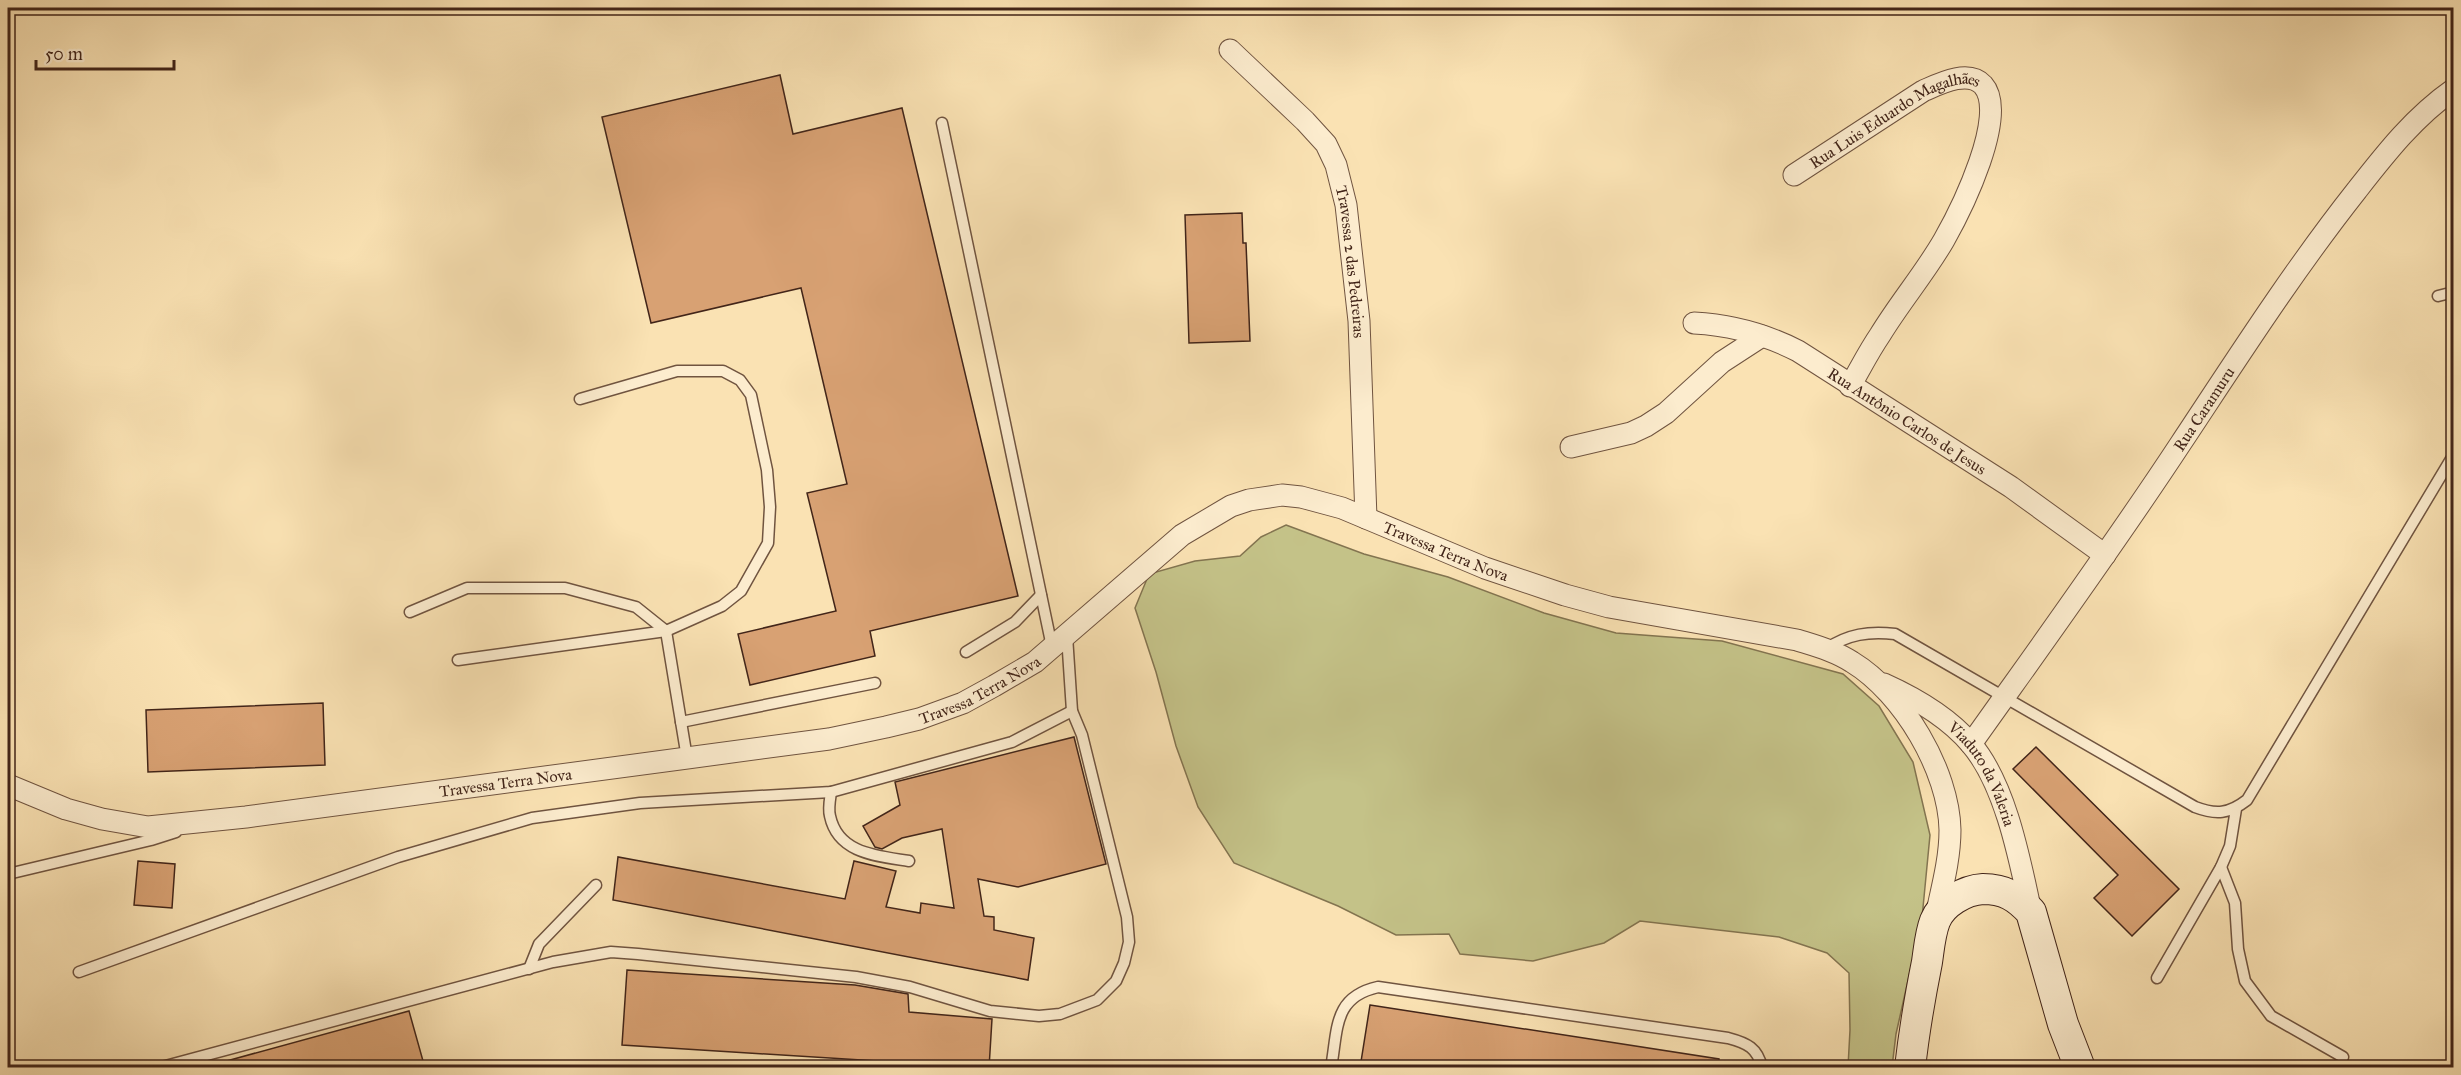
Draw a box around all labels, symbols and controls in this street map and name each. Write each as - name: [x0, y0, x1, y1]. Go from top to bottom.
- scale bar: [36, 33, 174, 71]
- text: 50 m: [45, 43, 83, 65]
- street label: Rua Luis Eduardo Magalhães: [1805, 68, 1985, 172]
- street label: Travessa 2 das Pedreiras: [1332, 183, 1369, 339]
- street label: Rua Antônio Carlos de Jesus: [1824, 363, 1990, 478]
- street label: Rua Caramuru: [2169, 363, 2239, 454]
- street label: Travessa Terra Nova: [1380, 517, 1511, 585]
- street label: Travessa Terra Nova: [916, 652, 1045, 728]
- street label: Viaduto da Valeria: [1944, 717, 2020, 829]
- street label: Travessa Terra Nova: [438, 764, 573, 801]

